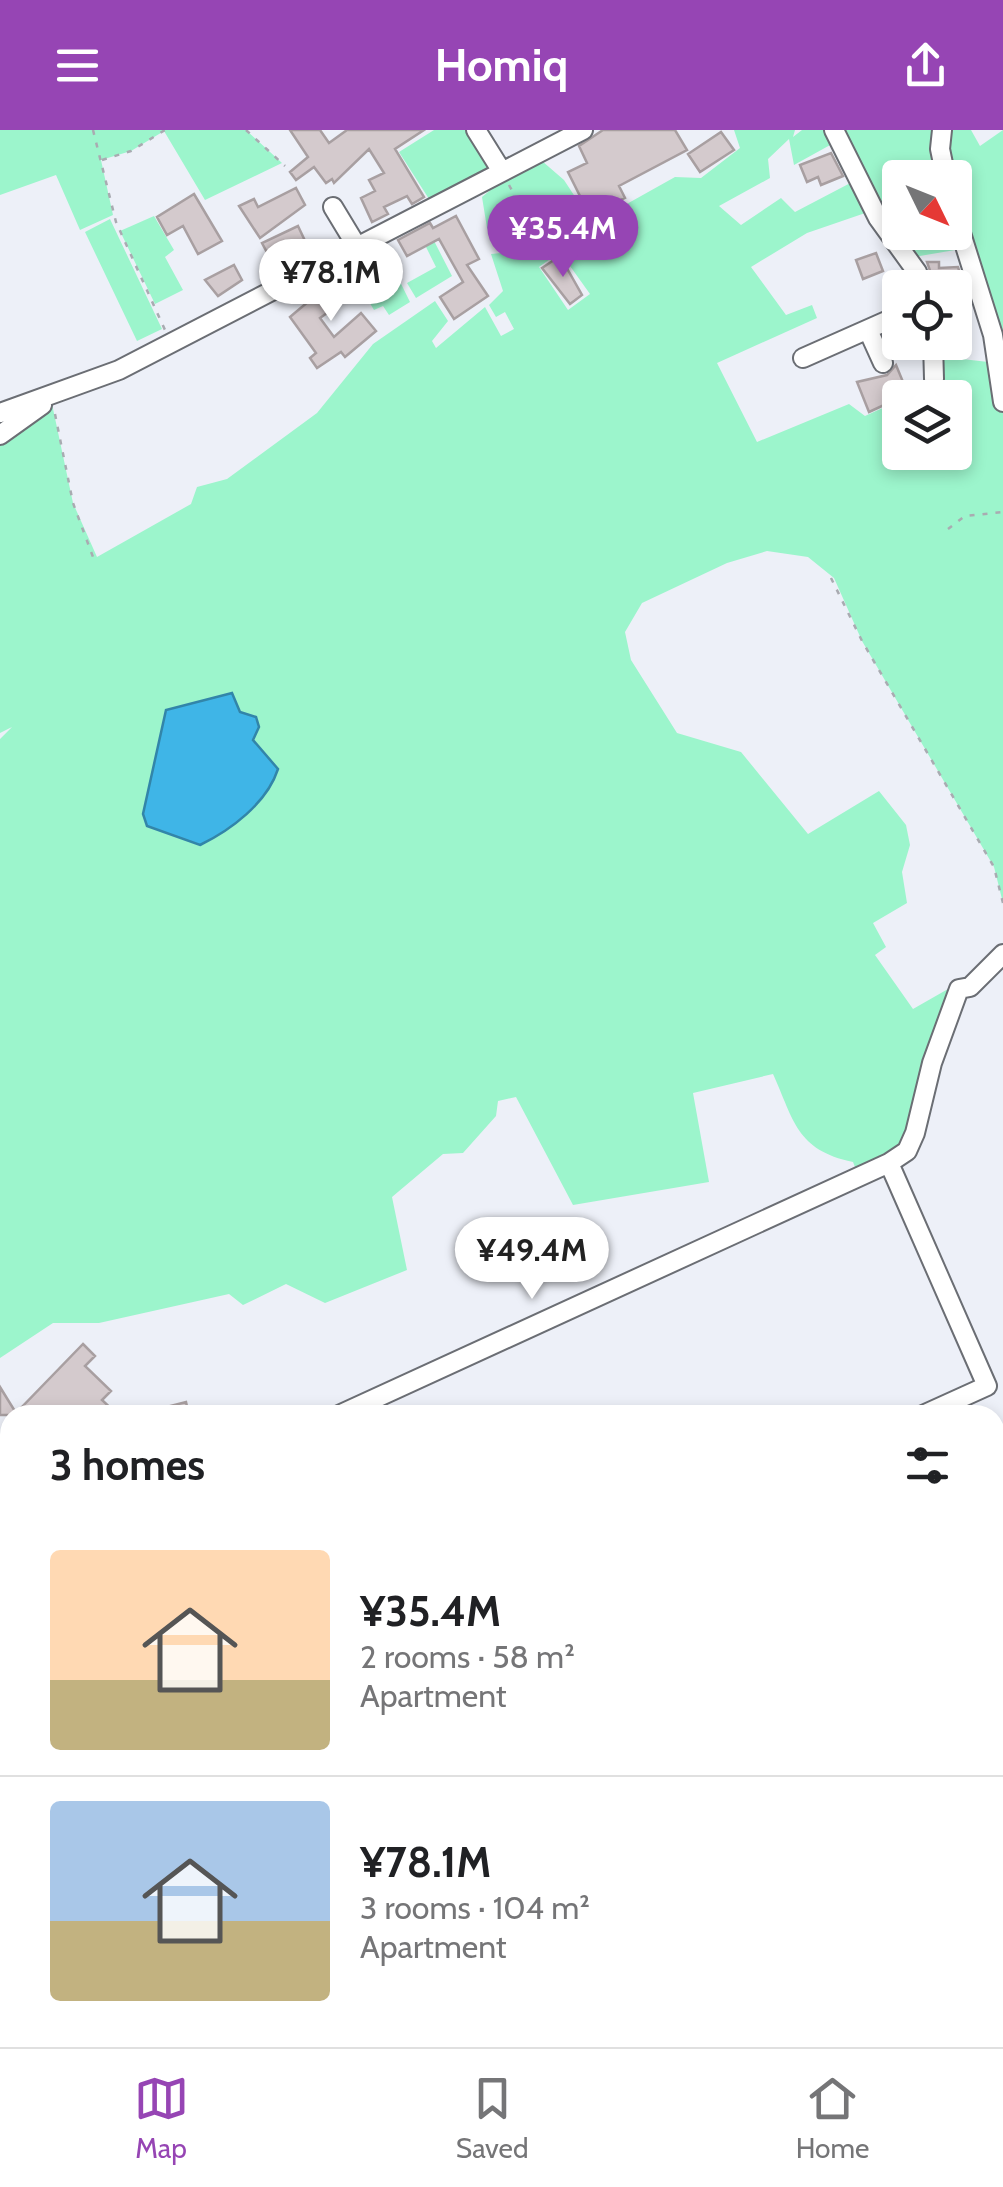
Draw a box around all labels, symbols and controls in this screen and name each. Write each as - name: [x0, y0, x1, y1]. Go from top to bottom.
- icon: menu: [50, 38, 105, 93]
- text: Homiq: [435, 38, 568, 92]
- icon: share: [898, 38, 953, 93]
- north arrow: [882, 160, 972, 250]
- map controls: [882, 160, 972, 470]
- pin: ¥35.4M: [482, 195, 644, 280]
- text: ¥35.4M: [509, 208, 617, 247]
- pin: ¥78.1M: [250, 239, 412, 324]
- text: ¥78.1M: [281, 252, 381, 291]
- button: locate: [882, 270, 972, 360]
- button: layers: [882, 380, 972, 470]
- pin: ¥49.4M: [451, 1217, 613, 1302]
- text: ¥49.4M: [477, 1230, 587, 1269]
- icon: filters: [900, 1438, 955, 1493]
- text: 3 homes: [50, 1439, 205, 1491]
- text: ¥35.4M: [360, 1585, 501, 1637]
- icon: home: [130, 1590, 250, 1710]
- text: 2 rooms · 58 m²: [360, 1637, 575, 1676]
- text: Apartment: [360, 1676, 507, 1715]
- text: ¥78.1M: [360, 1836, 491, 1888]
- icon: home: [130, 1841, 250, 1961]
- text: 3 rooms · 104 m²: [360, 1888, 590, 1927]
- text: Apartment: [360, 1927, 507, 1966]
- tab: Map: [134, 2071, 189, 2165]
- tab: Saved: [456, 2071, 529, 2165]
- tab: Home: [796, 2071, 869, 2165]

